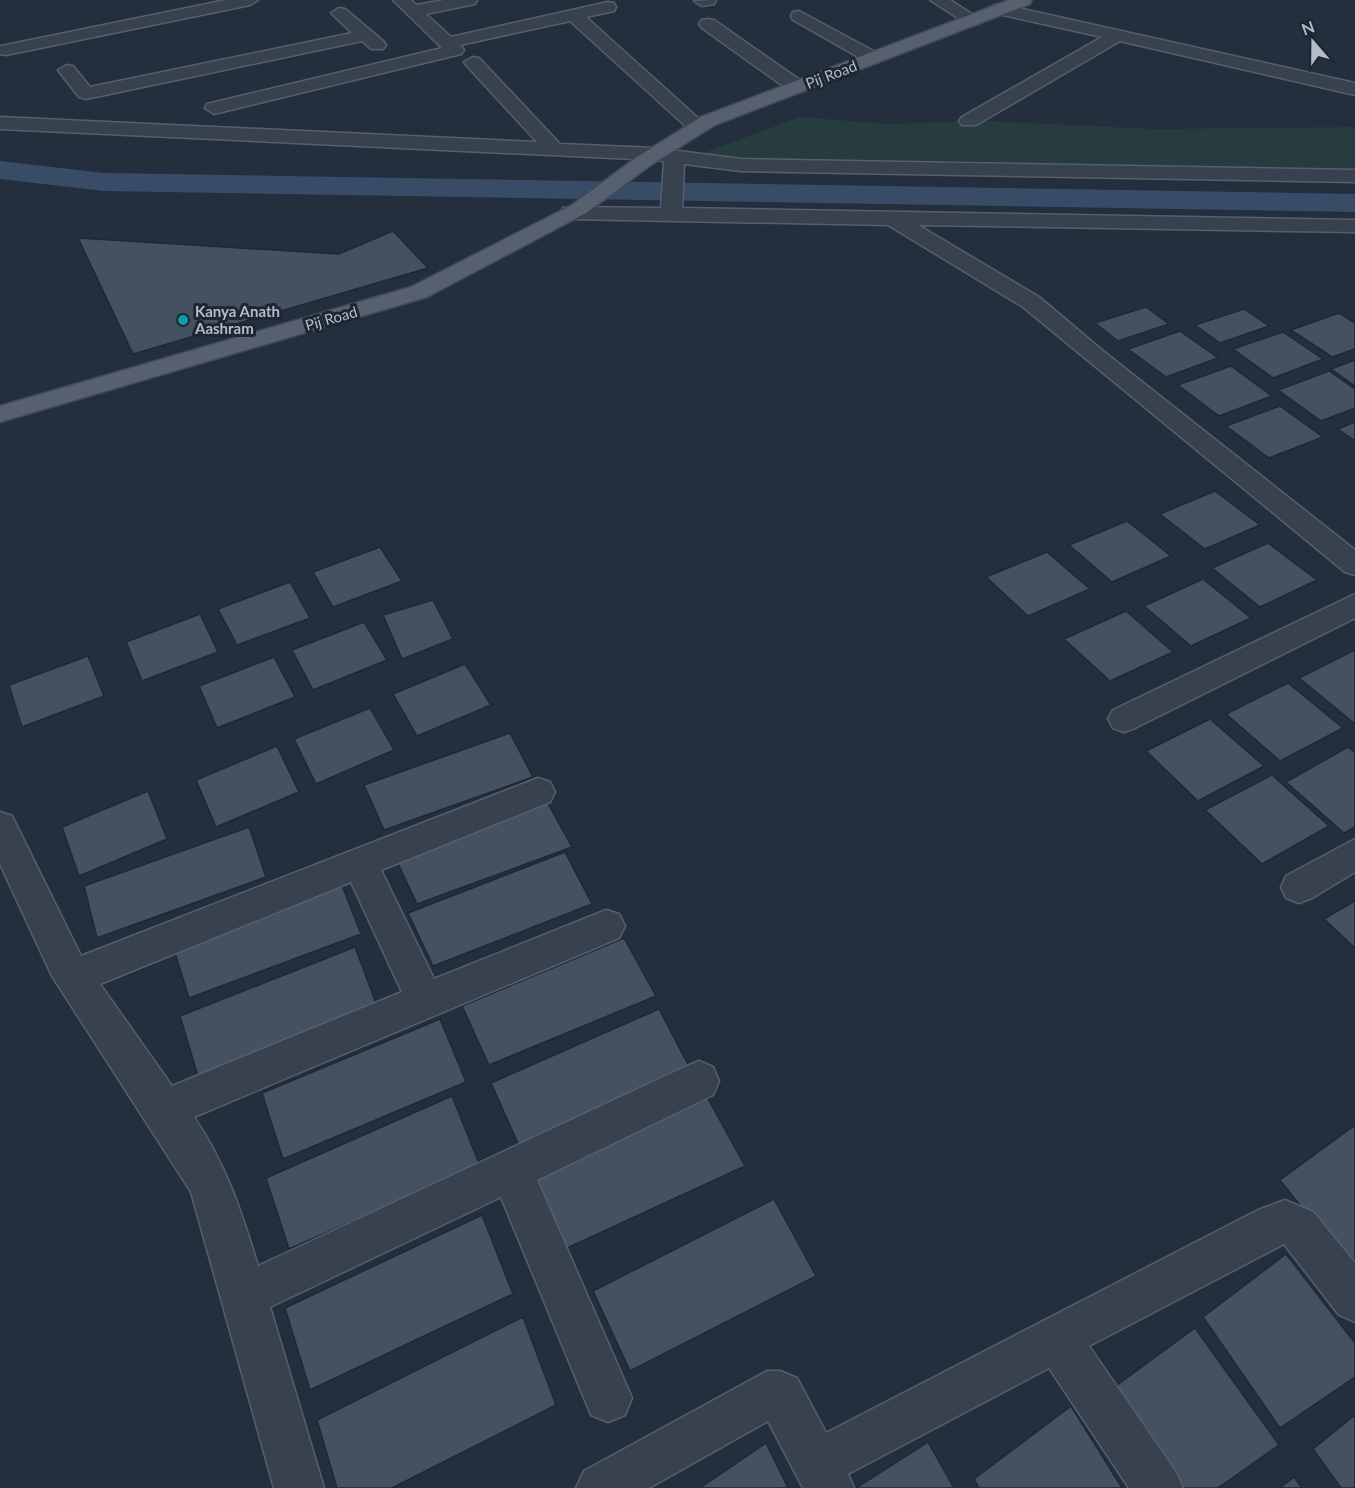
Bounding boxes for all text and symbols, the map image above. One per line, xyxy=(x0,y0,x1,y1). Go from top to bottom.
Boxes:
north arrow xyxy=(1283,12,1343,72)
text: N xyxy=(1299,16,1317,38)
street label: Pij Road xyxy=(803,56,859,92)
place label: Kanya Anath Aashram xyxy=(194,302,280,337)
street label: Pij Road xyxy=(303,302,359,334)
marker: Kanya Anath Aashram xyxy=(176,313,190,327)

